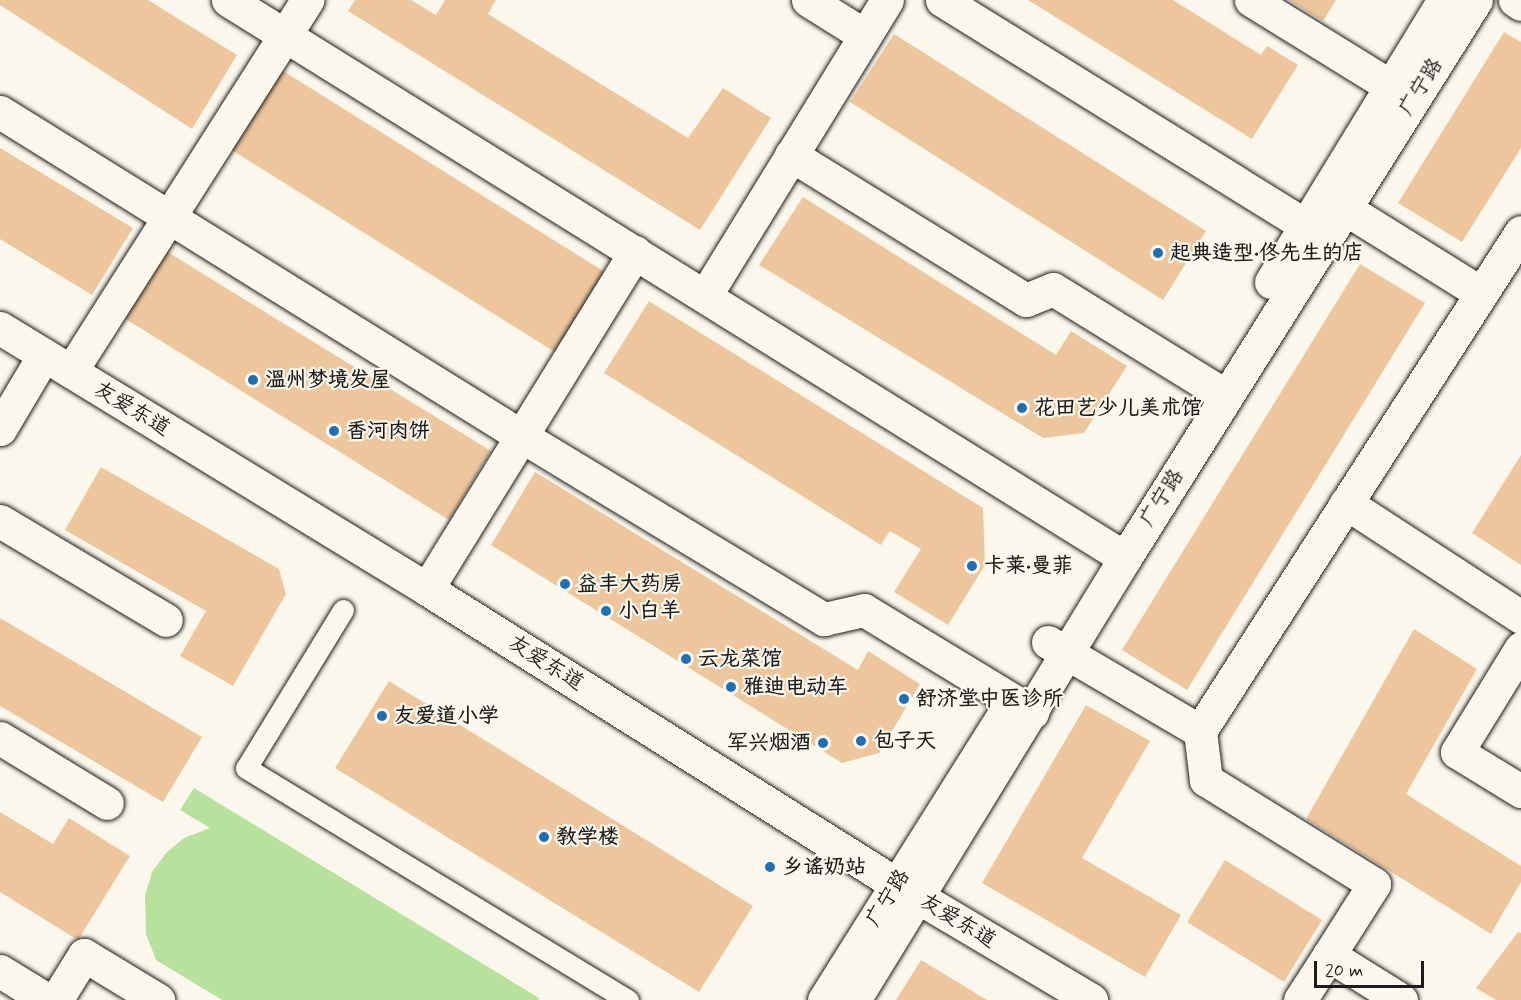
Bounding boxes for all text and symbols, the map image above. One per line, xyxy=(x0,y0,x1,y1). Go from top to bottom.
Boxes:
street label: 广宁路 xyxy=(1394,54,1448,120)
place label: 起典造型·佟先生的店 xyxy=(1170,240,1364,266)
marker: 起典造型·佟先生的店 xyxy=(1151,246,1165,260)
place label: 温州梦境发屋 xyxy=(265,367,391,393)
marker: 温州梦境发屋 xyxy=(246,373,260,387)
street label: 友爱东道 xyxy=(90,377,174,441)
place label: 花田艺少儿美术馆 xyxy=(1034,395,1202,421)
marker: 花田艺少儿美术馆 xyxy=(1015,401,1029,415)
place label: 香河肉饼 xyxy=(346,418,430,444)
marker: 香河肉饼 xyxy=(327,424,341,438)
street label: 广宁路 xyxy=(1135,465,1189,531)
place label: 卡莱·曼菲 xyxy=(984,553,1073,579)
marker: 卡莱·曼菲 xyxy=(965,559,979,573)
place label: 益丰大药房 xyxy=(577,571,682,597)
marker: 益丰大药房 xyxy=(558,577,572,591)
place label: 小白羊 xyxy=(618,598,681,624)
marker: 小白羊 xyxy=(599,604,613,618)
street label: 友爱东道 xyxy=(504,630,588,696)
place label: 云龙菜馆 xyxy=(698,646,782,672)
marker: 云龙菜馆 xyxy=(679,652,693,666)
place label: 雅迪电动车 xyxy=(743,674,848,700)
marker: 雅迪电动车 xyxy=(724,680,738,694)
place label: 舒济堂中医诊所 xyxy=(916,686,1063,712)
marker: 舒济堂中医诊所 xyxy=(897,692,911,706)
place label: 友爱道小学 xyxy=(394,703,499,729)
marker: 友爱道小学 xyxy=(375,709,389,723)
place label: 包子天 xyxy=(873,728,936,754)
place label: 军兴烟酒 xyxy=(727,730,811,756)
marker: 包子天 xyxy=(854,734,868,748)
marker: 军兴烟酒 xyxy=(816,736,830,750)
place label: 教学楼 xyxy=(556,824,619,850)
marker: 教学楼 xyxy=(537,830,551,844)
place label: 乡谣奶站 xyxy=(782,854,866,880)
marker: 乡谣奶站 xyxy=(763,860,777,874)
street label: 广宁路 xyxy=(861,865,915,931)
street label: 友爱东道 xyxy=(916,889,1000,953)
scale bar xyxy=(1317,949,1426,987)
text: 20 m xyxy=(1325,959,1363,983)

